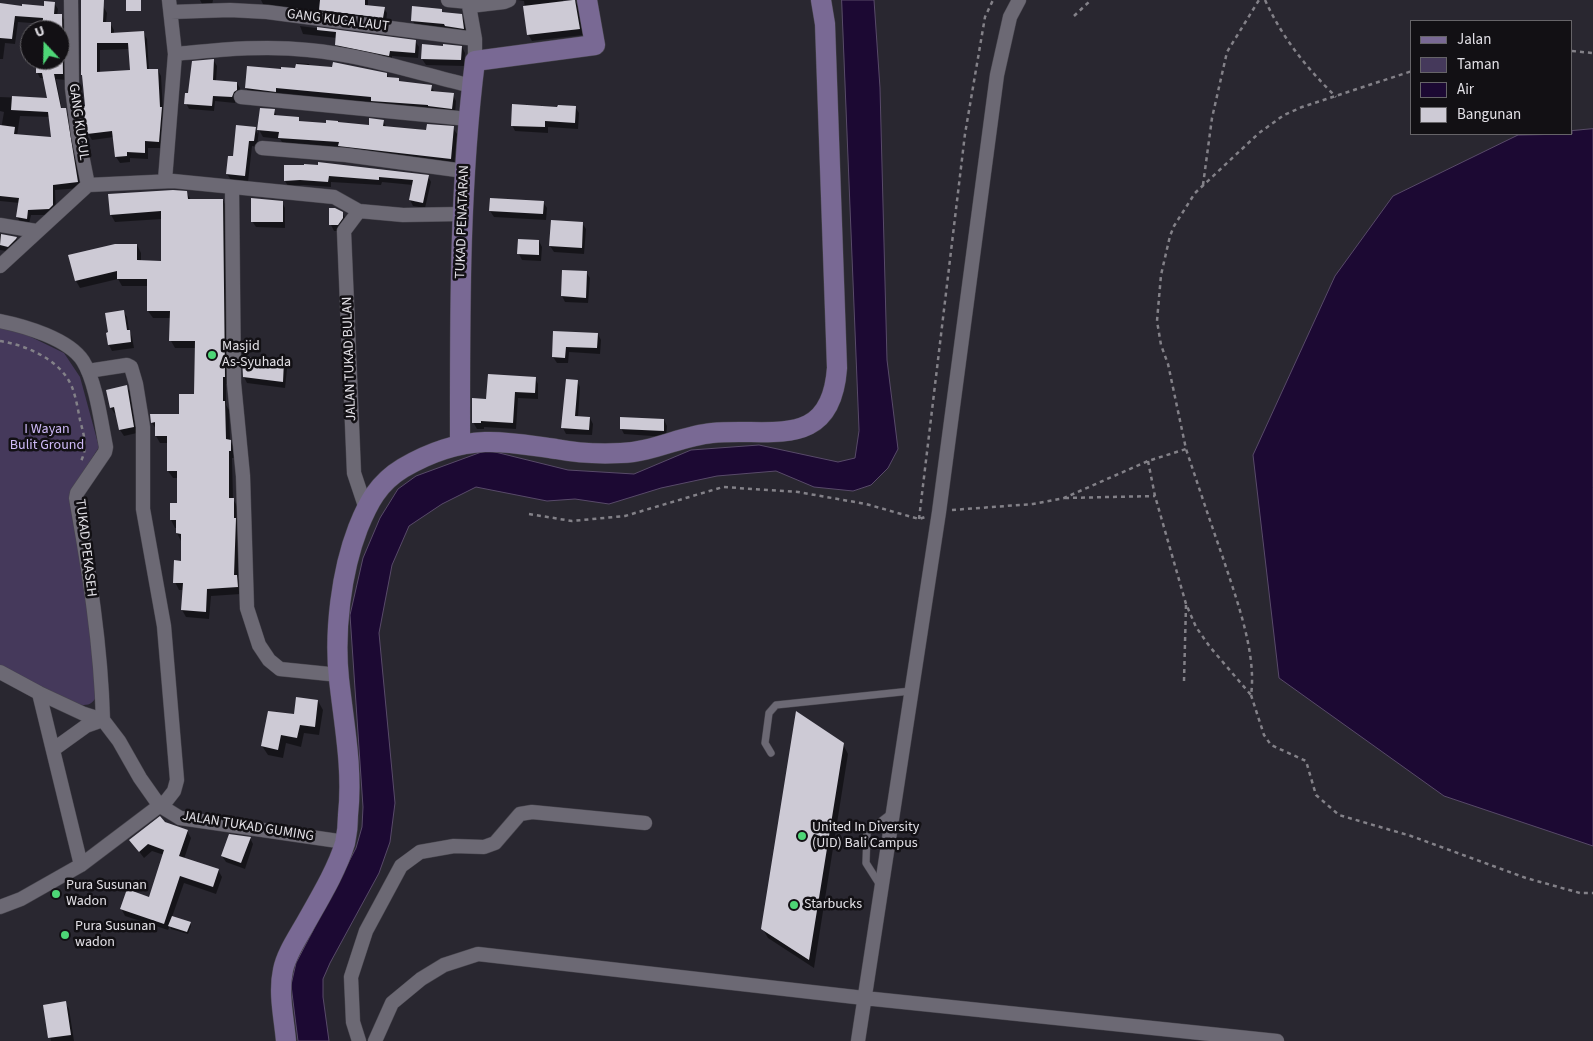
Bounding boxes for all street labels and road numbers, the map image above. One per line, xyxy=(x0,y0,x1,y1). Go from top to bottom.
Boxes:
street label: GANG KUCA LAUT xyxy=(286,6,390,36)
street label: GANG KUCUL xyxy=(64,83,92,161)
street label: TUKAD PENATARAN xyxy=(453,165,473,279)
street label: JALAN TUKAD BULAN xyxy=(339,296,361,422)
street label: TUKAD PEKASEH xyxy=(71,498,99,598)
street label: JALAN TUKAD GUMING xyxy=(181,808,315,846)

